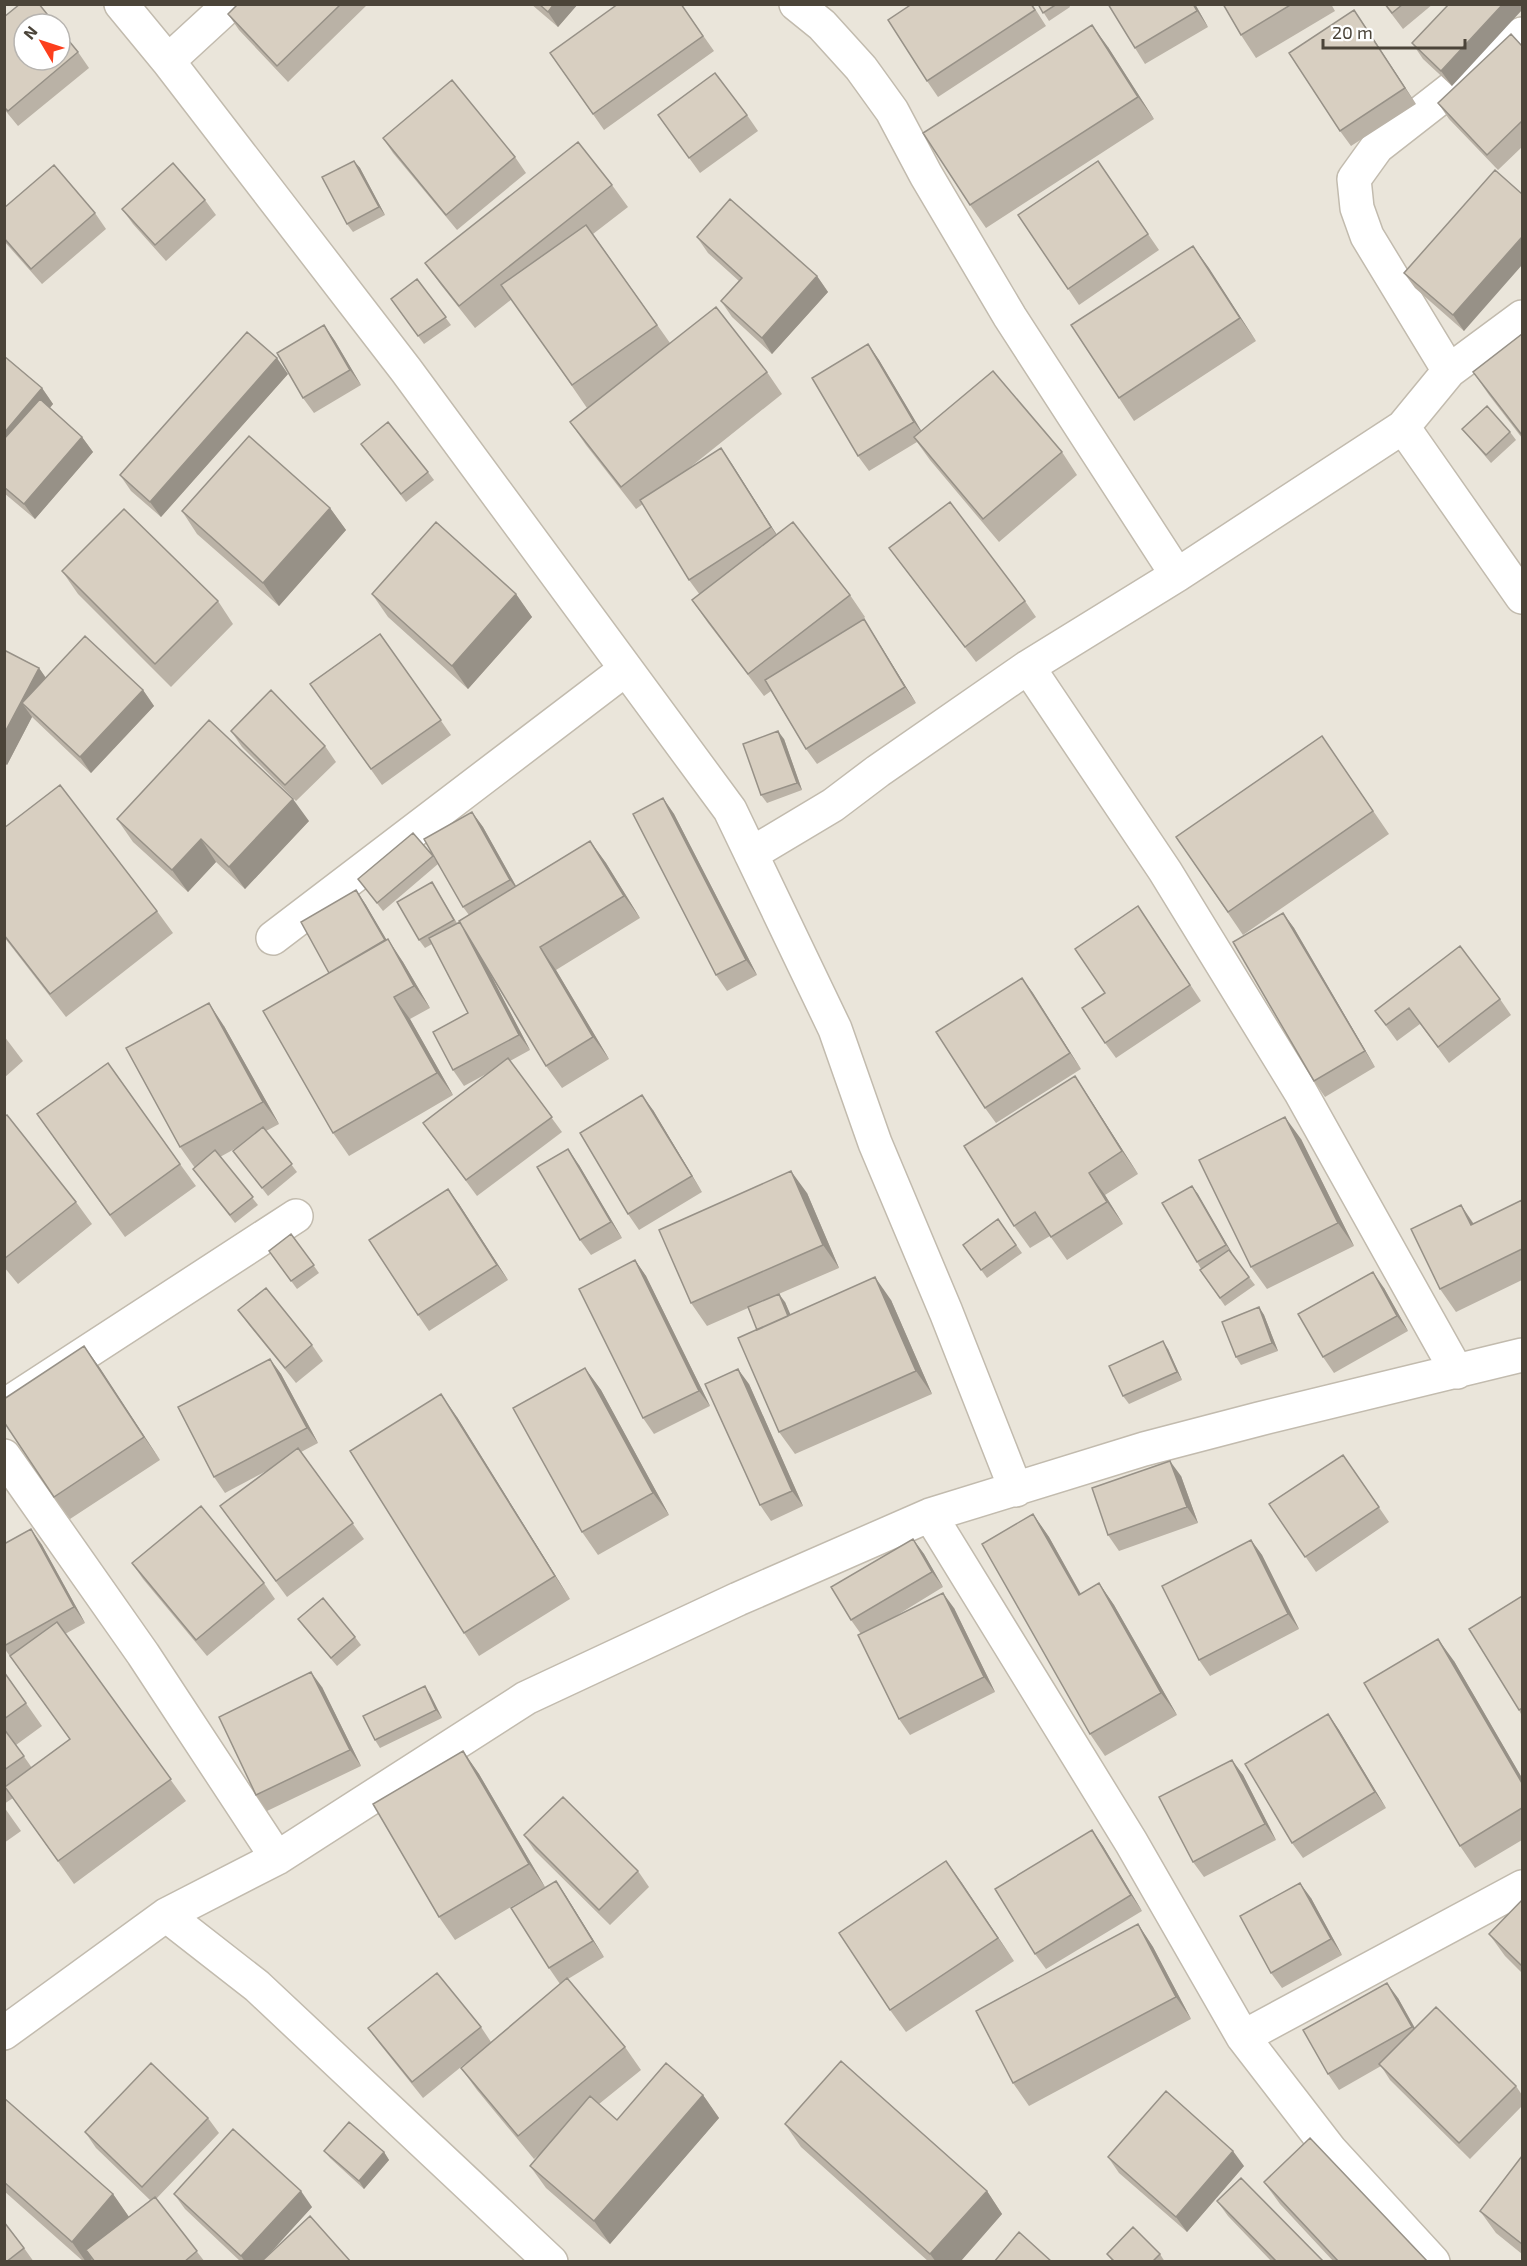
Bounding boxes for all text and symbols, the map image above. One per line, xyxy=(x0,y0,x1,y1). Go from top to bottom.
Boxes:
north arrow xyxy=(12,12,72,72)
scale bar xyxy=(1323,12,1466,50)
text: 20 m xyxy=(1332,21,1373,43)
text: N xyxy=(19,22,41,43)

